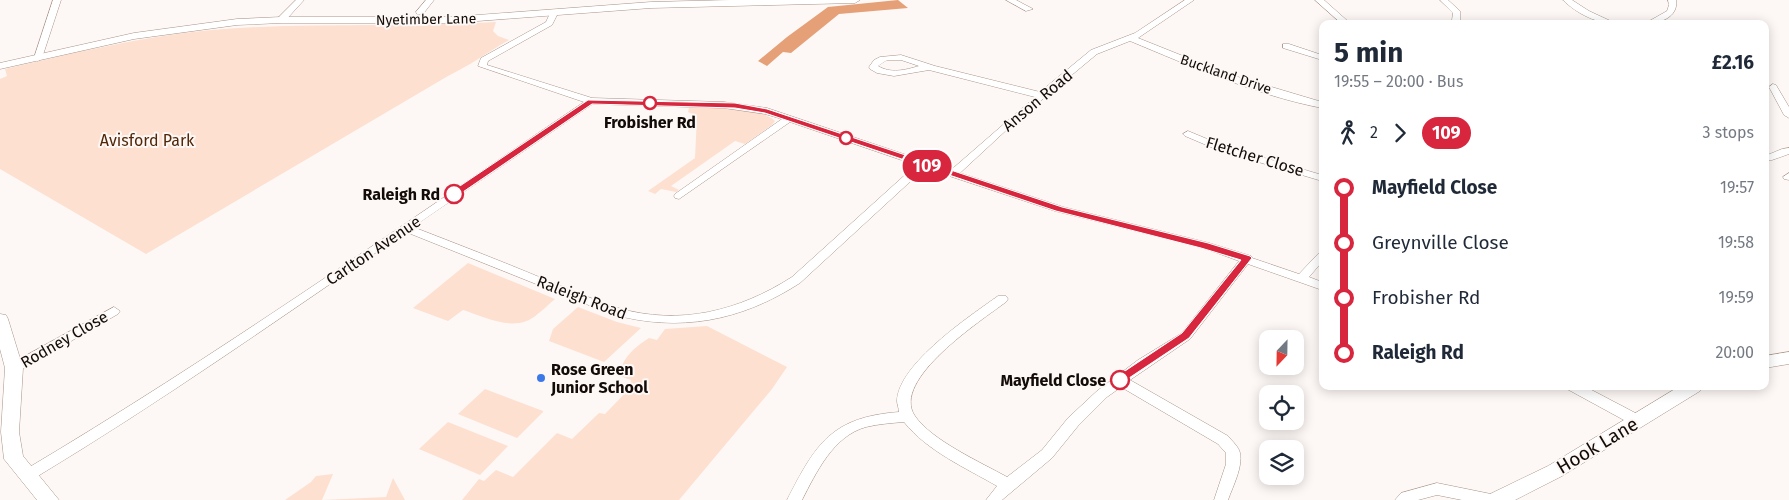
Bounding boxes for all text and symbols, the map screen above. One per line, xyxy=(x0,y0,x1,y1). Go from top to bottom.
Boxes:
street label: Nyetimber Lane xyxy=(376,10,476,29)
text: 5 min xyxy=(1334,36,1403,69)
street label: Buckland Drive xyxy=(1178,51,1274,98)
text: £2.16 xyxy=(1712,51,1754,74)
street label: Anson Road xyxy=(998,66,1076,135)
text: 19:55 – 20:00 · Bus xyxy=(1334,72,1463,91)
marker: Frobisher Rd xyxy=(643,96,657,110)
place label: Frobisher Rd xyxy=(604,113,696,132)
icon: walk xyxy=(1334,119,1362,147)
icon: forward xyxy=(1386,119,1414,147)
text: 109 xyxy=(1432,122,1461,144)
text: 2 xyxy=(1370,123,1378,142)
text: 3 stops xyxy=(1702,123,1754,142)
park label: Avisford Park xyxy=(100,131,195,150)
unlabelled marker xyxy=(839,131,853,145)
street label: Fletcher Close xyxy=(1203,133,1306,180)
line badge: 109 xyxy=(898,150,956,182)
text: 109 xyxy=(913,155,941,177)
text: Mayfield Close xyxy=(1372,176,1497,199)
text: 19:57 xyxy=(1720,178,1754,197)
marker: Raleigh Rd xyxy=(444,184,464,204)
place label: Raleigh Rd xyxy=(363,185,440,204)
street label: Carlton Avenue xyxy=(322,212,424,289)
text: Greynville Close xyxy=(1372,231,1509,254)
text: 19:58 xyxy=(1718,233,1754,252)
street label: Raleigh Road xyxy=(534,272,629,323)
text: Frobisher Rd xyxy=(1372,286,1480,309)
text: 19:59 xyxy=(1719,288,1754,307)
street label: Rodney Close xyxy=(17,307,111,372)
north arrow xyxy=(1259,330,1304,375)
map controls xyxy=(1259,330,1304,485)
text: Raleigh Rd xyxy=(1372,341,1464,364)
text: 20:00 xyxy=(1715,343,1754,362)
place label: Rose Green Junior School xyxy=(550,360,648,397)
marker: Mayfield Close xyxy=(1110,370,1130,390)
place label: Mayfield Close xyxy=(1001,371,1106,390)
marker: Rose Green Junior School xyxy=(535,372,547,384)
button: locate xyxy=(1259,385,1304,430)
street label: Hook Lane xyxy=(1552,412,1642,479)
button: layers xyxy=(1259,440,1304,485)

